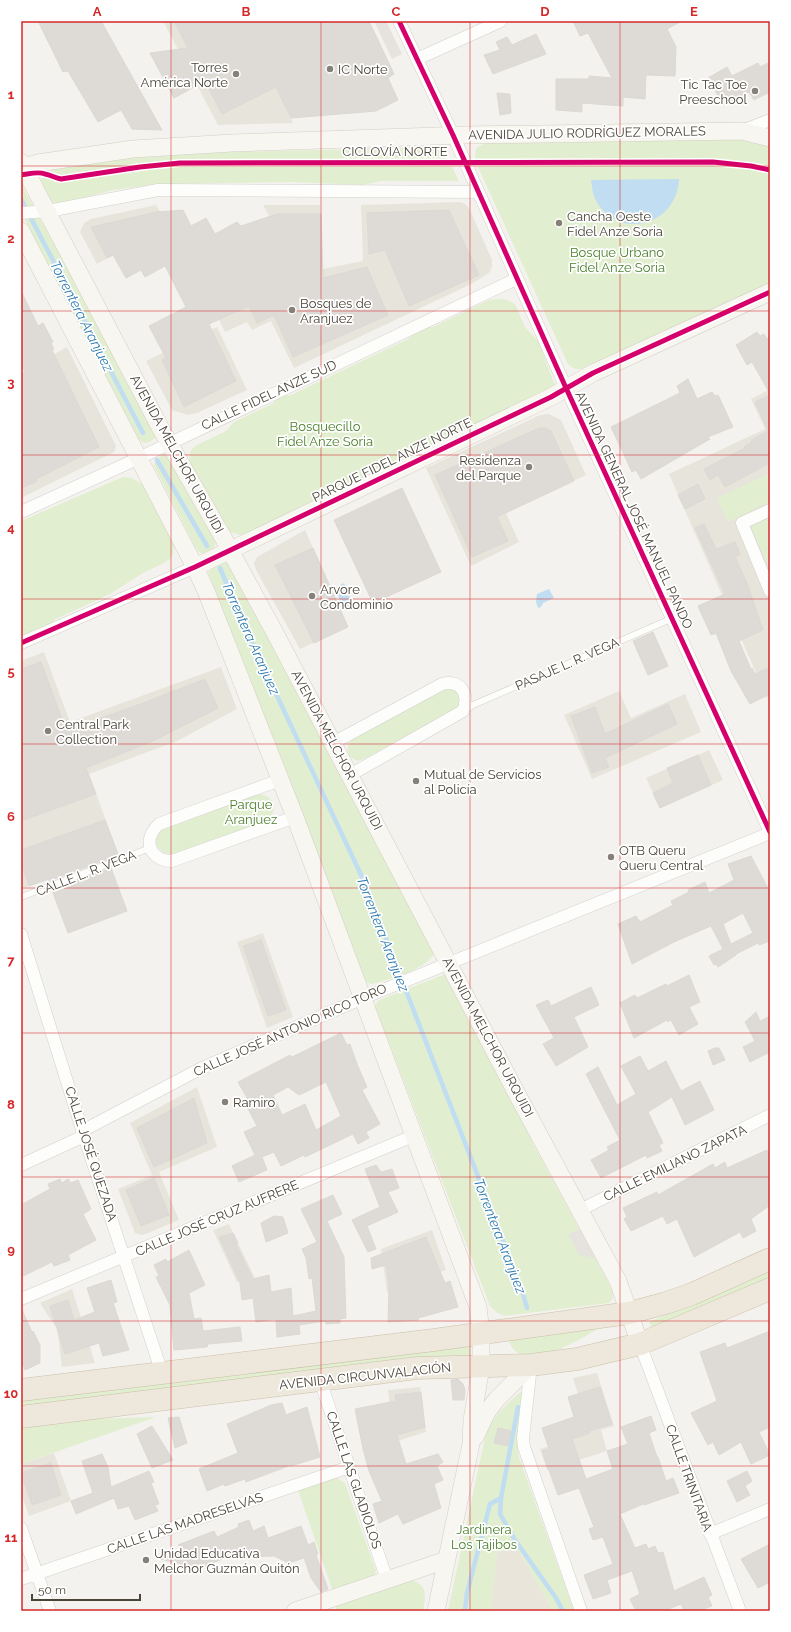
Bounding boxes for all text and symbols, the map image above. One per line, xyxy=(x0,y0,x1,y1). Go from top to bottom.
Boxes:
text: A xyxy=(93,4,102,19)
text: B xyxy=(242,4,251,19)
text: C xyxy=(392,4,401,19)
text: D xyxy=(540,4,550,19)
text: E xyxy=(690,4,698,19)
place label: Torres América Norte xyxy=(141,60,228,90)
place label: IC Norte xyxy=(338,62,388,77)
marker: IC Norte xyxy=(325,64,335,74)
marker: Torres América Norte xyxy=(231,69,241,79)
place label: Tic Tac Toe Preeschool xyxy=(679,77,747,107)
marker: Tic Tac Toe Preeschool xyxy=(750,86,760,96)
text: 1 xyxy=(8,87,15,102)
street label: AVENIDA JULIO RODRÍGUEZ MORALES xyxy=(468,123,706,143)
street label: CICLOVÍA NORTE xyxy=(342,144,448,159)
place label: Cancha Oeste Fidel Anze Soria xyxy=(567,209,663,239)
marker: Cancha Oeste Fidel Anze Soria xyxy=(554,218,564,228)
text: 2 xyxy=(7,231,15,246)
park label: Bosque Urbano Fidel Anze Soria xyxy=(569,245,665,275)
water label: Torrentera Aranjuez xyxy=(47,258,117,375)
place label: Bosques de Aranjuez xyxy=(300,296,372,326)
marker: Bosques de Aranjuez xyxy=(287,305,297,315)
street label: CALLE FIDEL ANZE SUD xyxy=(199,357,339,433)
street label: AVENIDA MELCHOR URQUIDI xyxy=(127,372,227,536)
text: 3 xyxy=(7,375,15,390)
street label: AVENIDA GENERAL JOSÉ MANUEL PANDO xyxy=(572,389,696,631)
street label: PARQUE FIDEL ANZE NORTE xyxy=(310,415,474,505)
park label: Bosquecillo Fidel Anze Soria xyxy=(277,419,373,449)
place label: Residenza del Parque xyxy=(456,453,521,483)
marker: Residenza del Parque xyxy=(524,462,534,472)
text: 4 xyxy=(7,520,15,535)
water label: Torrentera Aranjuez xyxy=(219,579,283,698)
place label: Arvore Condominio xyxy=(320,582,393,612)
marker: Arvore Condominio xyxy=(307,591,317,601)
street label: PASAJE L. R. VEGA xyxy=(513,634,621,694)
text: 5 xyxy=(7,664,15,679)
street label: AVENIDA MELCHOR URQUIDI xyxy=(288,667,386,833)
place label: Central Park Collection xyxy=(56,717,129,747)
marker: Central Park Collection xyxy=(43,726,53,736)
place label: Mutual de Servicios al Policía xyxy=(424,767,542,797)
marker: Mutual de Servicios al Policía xyxy=(411,776,421,786)
park label: Parque Aranjuez xyxy=(225,797,277,827)
text: 6 xyxy=(7,809,15,824)
place label: OTB Queru Queru Central xyxy=(619,843,704,873)
street label: CALLE L. R. VEGA xyxy=(34,847,138,899)
marker: OTB Queru Queru Central xyxy=(606,852,616,862)
water label: Torrentera Aranjuez xyxy=(354,874,413,994)
text: 7 xyxy=(7,953,15,968)
street label: AVENIDA MELCHOR URQUIDI xyxy=(439,954,537,1120)
street label: CALLE JOSÉ ANTONIO RICO TORO xyxy=(191,980,389,1080)
street label: CALLE JOSÉ QUEZADA xyxy=(62,1085,120,1224)
place label: Ramiro xyxy=(233,1095,276,1110)
text: 8 xyxy=(7,1097,15,1112)
marker: Ramiro xyxy=(220,1097,230,1107)
street label: CALLE EMILIANO ZAPATA xyxy=(601,1122,749,1204)
water label: Torrentera Aranjuez xyxy=(471,1176,530,1296)
street label: CALLE JOSÉ CRUZ AUFRERE xyxy=(133,1177,301,1259)
text: 9 xyxy=(7,1242,15,1257)
street label: AVENIDA CIRCUNVALACIÓN xyxy=(278,1360,452,1392)
text: 10 xyxy=(4,1386,18,1401)
street label: CALLE LAS GLADIOLOS xyxy=(323,1409,385,1551)
street label: CALLE TRINITARIA xyxy=(663,1422,715,1534)
street label: CALLE LAS MADRESELVAS xyxy=(105,1489,265,1557)
park label: Jardinera Los Tajibos xyxy=(451,1522,517,1552)
text: 11 xyxy=(5,1530,18,1545)
place label: Unidad Educativa Melchor Guzmán Quitón xyxy=(154,1546,300,1576)
marker: Unidad Educativa Melchor Guzmán Quitón xyxy=(141,1555,151,1565)
scale bar xyxy=(32,1576,140,1602)
text: 50 m xyxy=(38,1583,66,1597)

